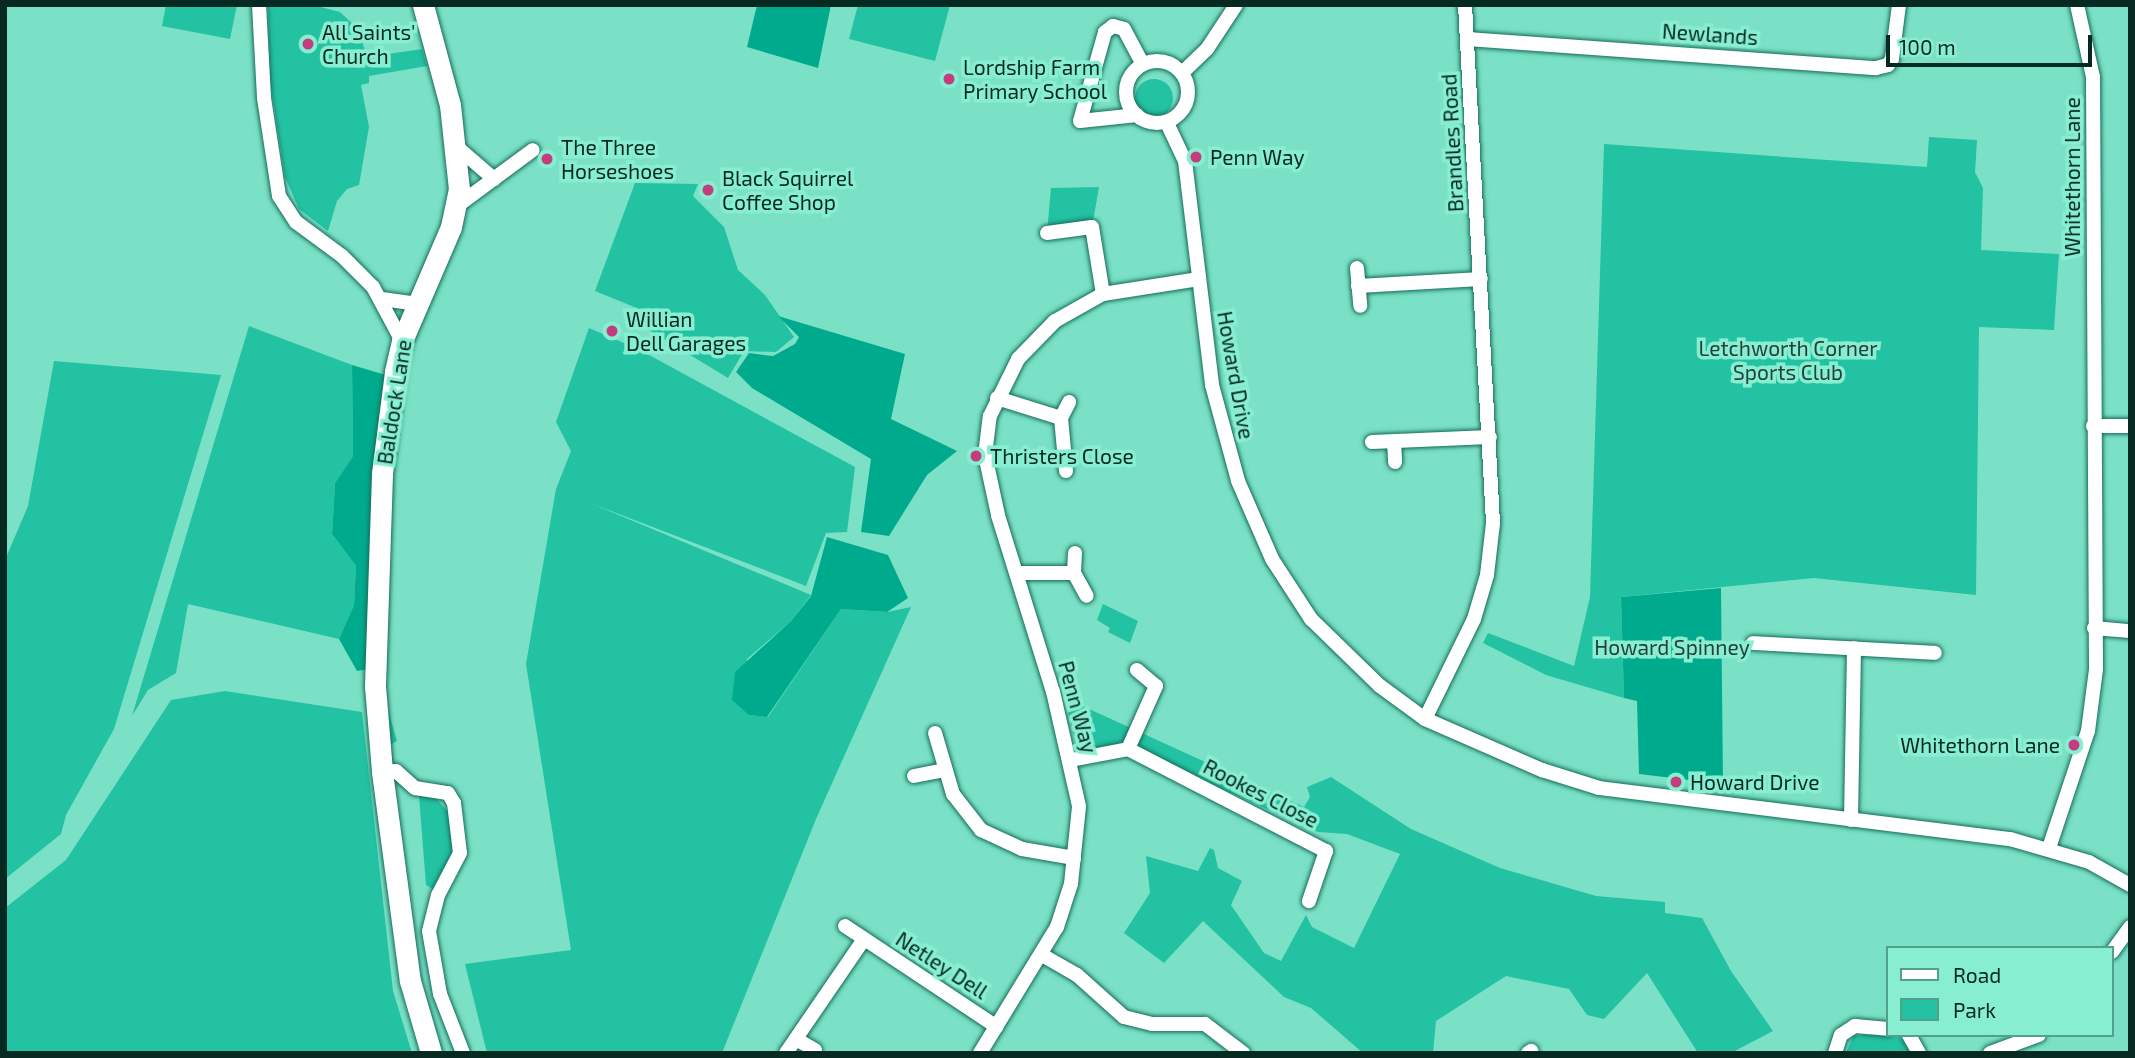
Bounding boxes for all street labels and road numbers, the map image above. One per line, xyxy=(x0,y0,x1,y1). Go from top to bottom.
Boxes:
street label: Newlands xyxy=(1661,18,1759,50)
street label: Brandles Road xyxy=(1436,73,1468,213)
street label: Whitethorn Lane xyxy=(2059,97,2085,257)
street label: Howard Drive xyxy=(1212,309,1260,441)
street label: Baldock Lane xyxy=(372,338,416,466)
street label: Penn Way xyxy=(1054,658,1102,756)
street label: Rookes Close xyxy=(1199,753,1323,833)
street label: Netley Dell xyxy=(891,926,993,1004)

